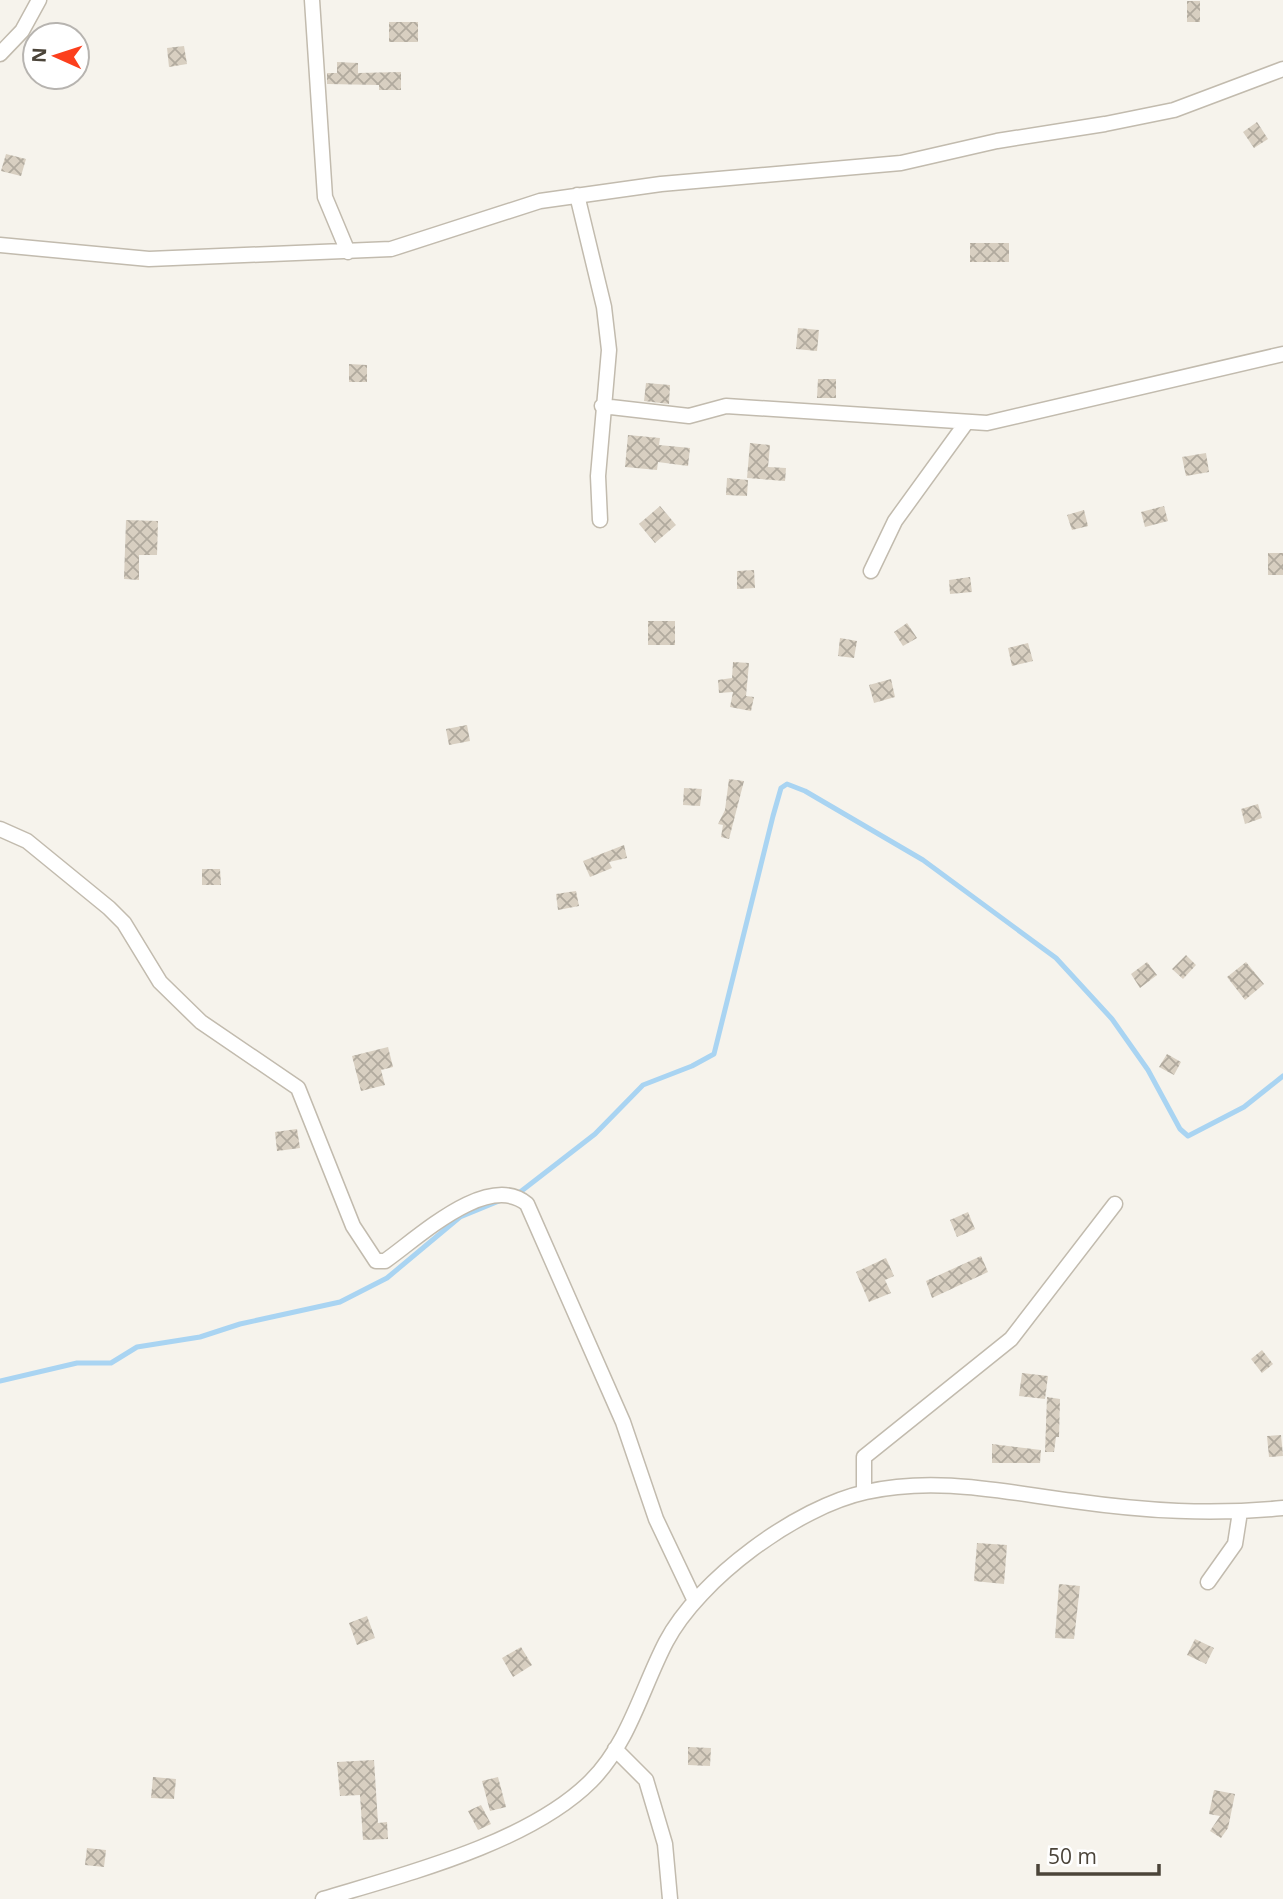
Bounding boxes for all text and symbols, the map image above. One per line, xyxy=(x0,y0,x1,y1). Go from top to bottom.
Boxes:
north arrow xyxy=(21,21,91,91)
text: N xyxy=(26,47,52,64)
scale bar xyxy=(1038,1832,1159,1876)
text: 50 m xyxy=(1048,1842,1097,1870)

